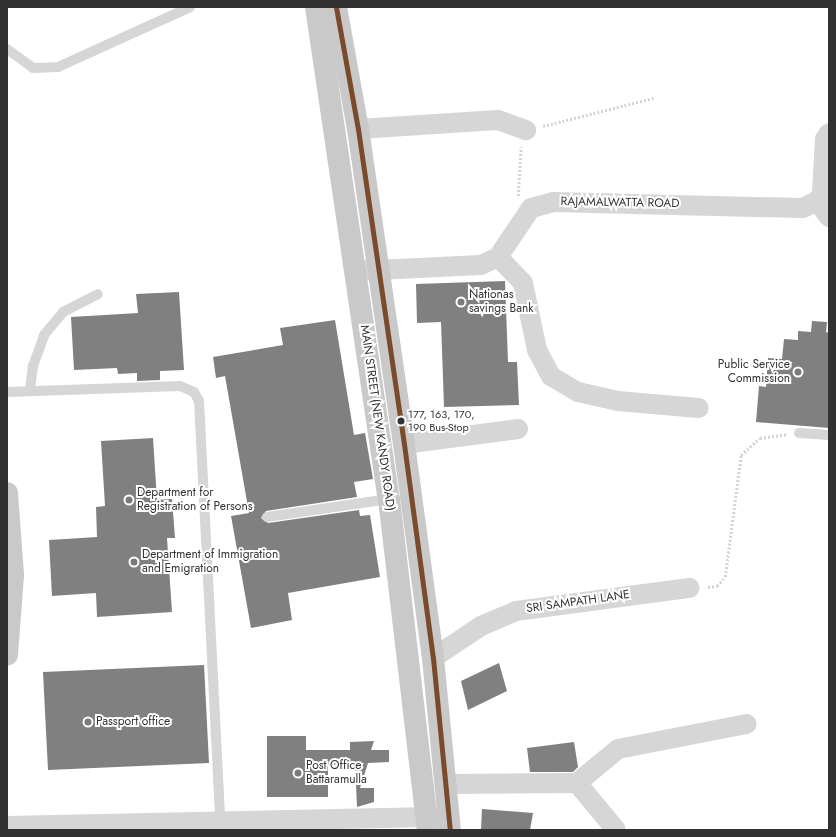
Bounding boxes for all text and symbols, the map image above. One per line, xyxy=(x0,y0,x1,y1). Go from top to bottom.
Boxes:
street label: RAJAMALWATTA ROAD xyxy=(560,195,680,211)
place label: Nationas savings Bank xyxy=(469,288,534,316)
marker: Nationas savings Bank xyxy=(456,297,466,307)
street label: MAIN STREET (NEW KANDY ROAD) xyxy=(357,324,397,512)
place label: Public Service Commission xyxy=(718,358,790,386)
marker: Public Service Commission xyxy=(793,367,803,377)
place label: 177, 163, 170, 190 Bus-Stop xyxy=(408,408,475,434)
marker: 177, 163, 170, 190 Bus-Stop xyxy=(396,416,406,426)
place label: Department for Registration of Persons xyxy=(137,486,253,514)
marker: Department for Registration of Persons xyxy=(124,495,134,505)
place label: Department of Immigration and Emigration xyxy=(142,548,278,576)
marker: Department of Immigration and Emigration xyxy=(129,557,139,567)
street label: SRI SAMPATH LANE xyxy=(525,588,631,616)
place label: Passport office xyxy=(96,715,170,729)
marker: Passport office xyxy=(83,717,93,727)
place label: Post Office Battaramulla xyxy=(306,759,367,787)
marker: Post Office Battaramulla xyxy=(293,768,303,778)

